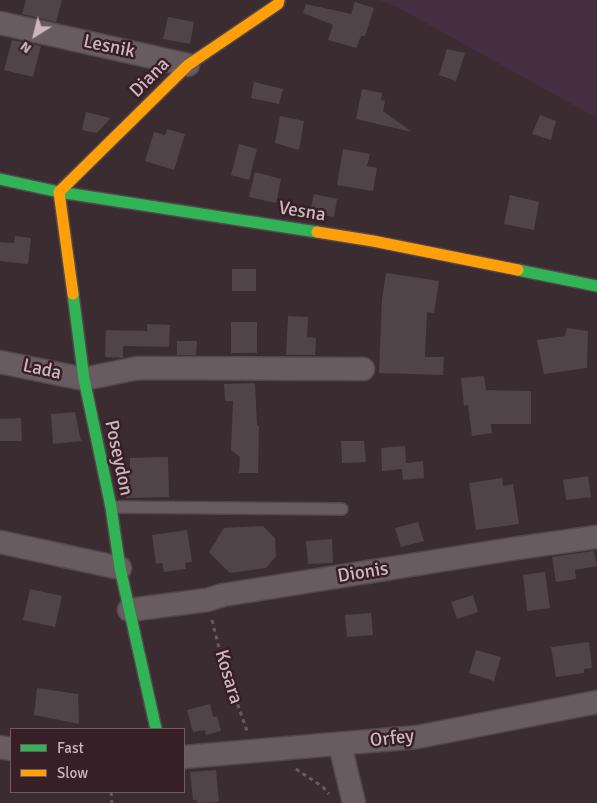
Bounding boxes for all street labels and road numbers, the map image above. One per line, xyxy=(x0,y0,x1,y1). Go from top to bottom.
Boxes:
street label: Lesnik xyxy=(81,30,137,64)
street label: Diana xyxy=(125,53,175,103)
street label: Vesna xyxy=(277,197,327,227)
street label: Lada xyxy=(21,355,63,385)
street label: Poseydon xyxy=(99,418,137,498)
street label: Dionis xyxy=(336,558,390,588)
street label: Kosara xyxy=(209,647,247,707)
street label: Orfey xyxy=(369,725,415,753)

